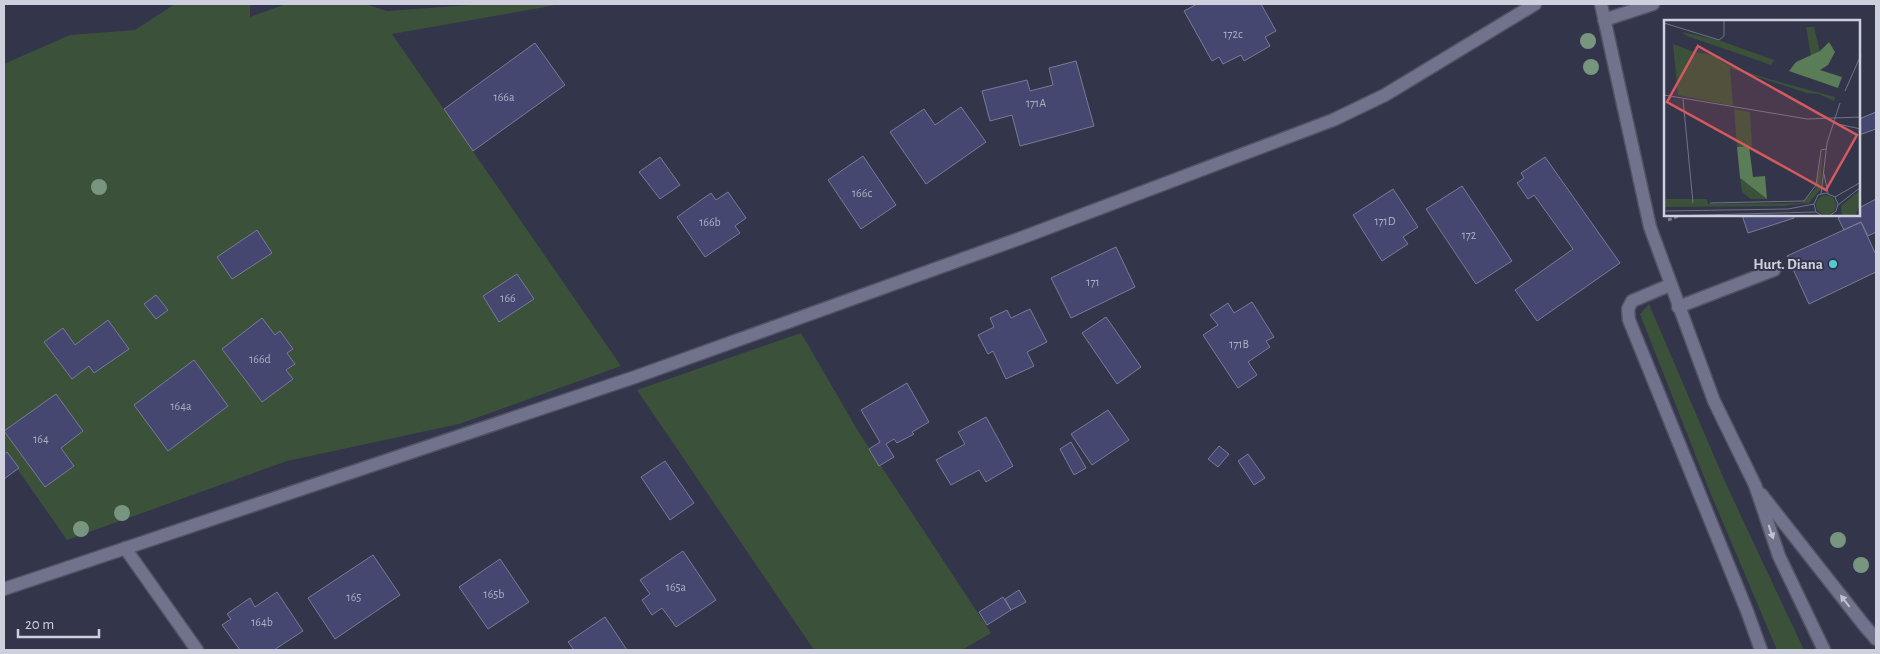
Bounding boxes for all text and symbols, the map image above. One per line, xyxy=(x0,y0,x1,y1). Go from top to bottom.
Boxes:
inset map xyxy=(1664,20,1860,216)
house number: 172c xyxy=(1223,28,1243,40)
house number: 166a xyxy=(494,91,515,103)
house number: 171A xyxy=(1026,97,1046,109)
house number: 166c xyxy=(852,187,872,199)
house number: 171D xyxy=(1374,215,1396,227)
house number: 166b xyxy=(699,216,721,228)
house number: 172 xyxy=(1462,229,1477,241)
place label: Hurt. Diana xyxy=(1753,257,1823,272)
marker: Hurt. Diana xyxy=(1827,258,1839,270)
house number: 171 xyxy=(1086,276,1100,288)
house number: 166 xyxy=(500,292,516,304)
house number: 171B xyxy=(1229,338,1249,350)
house number: 166d xyxy=(249,353,271,365)
house number: 164a xyxy=(170,400,192,412)
house number: 164 xyxy=(33,433,49,445)
one-way arrow xyxy=(1768,524,1775,539)
house number: 165a xyxy=(666,581,687,593)
house number: 165b xyxy=(484,588,504,600)
house number: 165 xyxy=(347,591,361,603)
one-way arrow xyxy=(1840,595,1850,608)
scale bar xyxy=(18,606,99,638)
house number: 164b xyxy=(251,616,273,628)
text: 20 m xyxy=(25,617,54,632)

